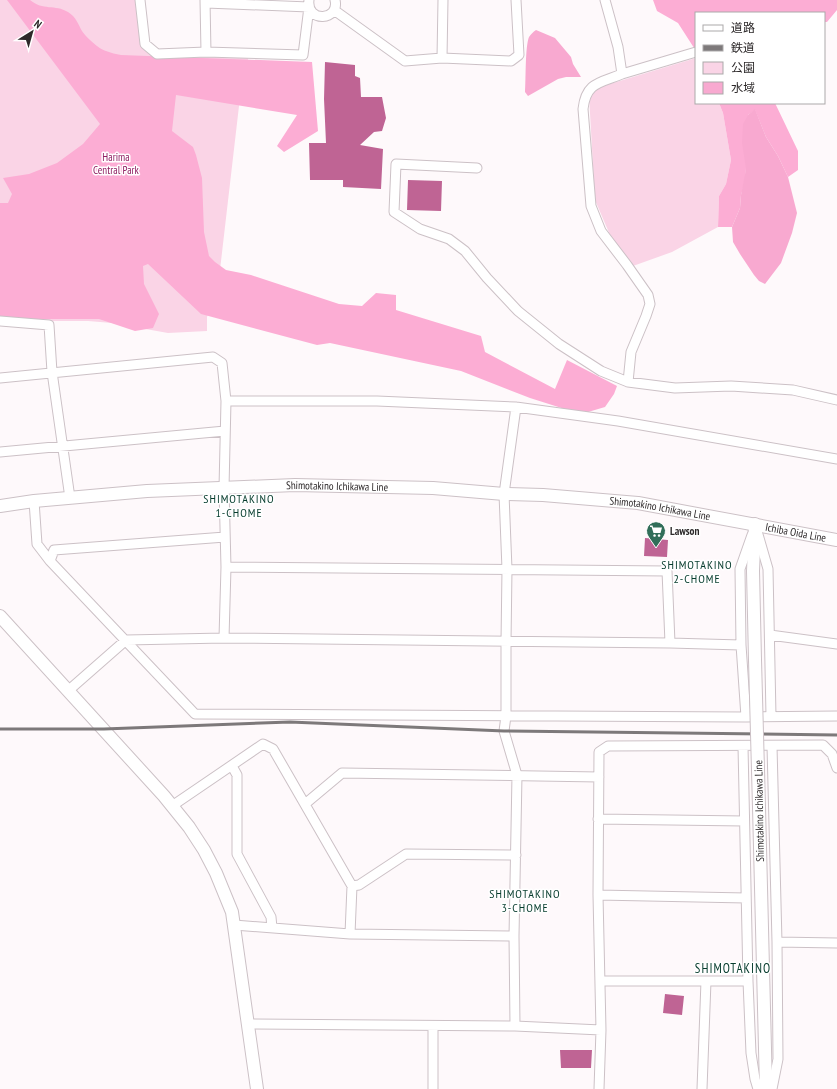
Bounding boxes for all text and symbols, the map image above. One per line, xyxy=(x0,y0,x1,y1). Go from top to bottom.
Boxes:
north arrow xyxy=(12,12,52,52)
legend xyxy=(695,12,825,104)
text: N xyxy=(31,17,45,31)
text: 道路 xyxy=(731,20,755,35)
text: 鉄道 xyxy=(731,40,755,55)
text: 公園 xyxy=(731,60,755,75)
text: 水域 xyxy=(731,80,755,95)
park label: Harima Central Park xyxy=(93,150,140,177)
street label: Shimotakino Ichikawa Line xyxy=(286,478,389,494)
district label: SHIMOTAKINO 1-CHOME xyxy=(203,491,275,520)
street label: Shimotakino Ichikawa Line xyxy=(609,494,712,523)
supermarket icon: Lawson xyxy=(645,520,667,548)
street label: Ichiba Oida Line xyxy=(764,520,828,545)
place label: Lawson xyxy=(670,524,700,538)
district label: SHIMOTAKINO 2-CHOME xyxy=(661,557,733,586)
street label: Shimotakino Ichikawa Line xyxy=(751,760,767,862)
district label: SHIMOTAKINO 3-CHOME xyxy=(489,886,561,915)
district label: SHIMOTAKINO xyxy=(695,960,771,977)

